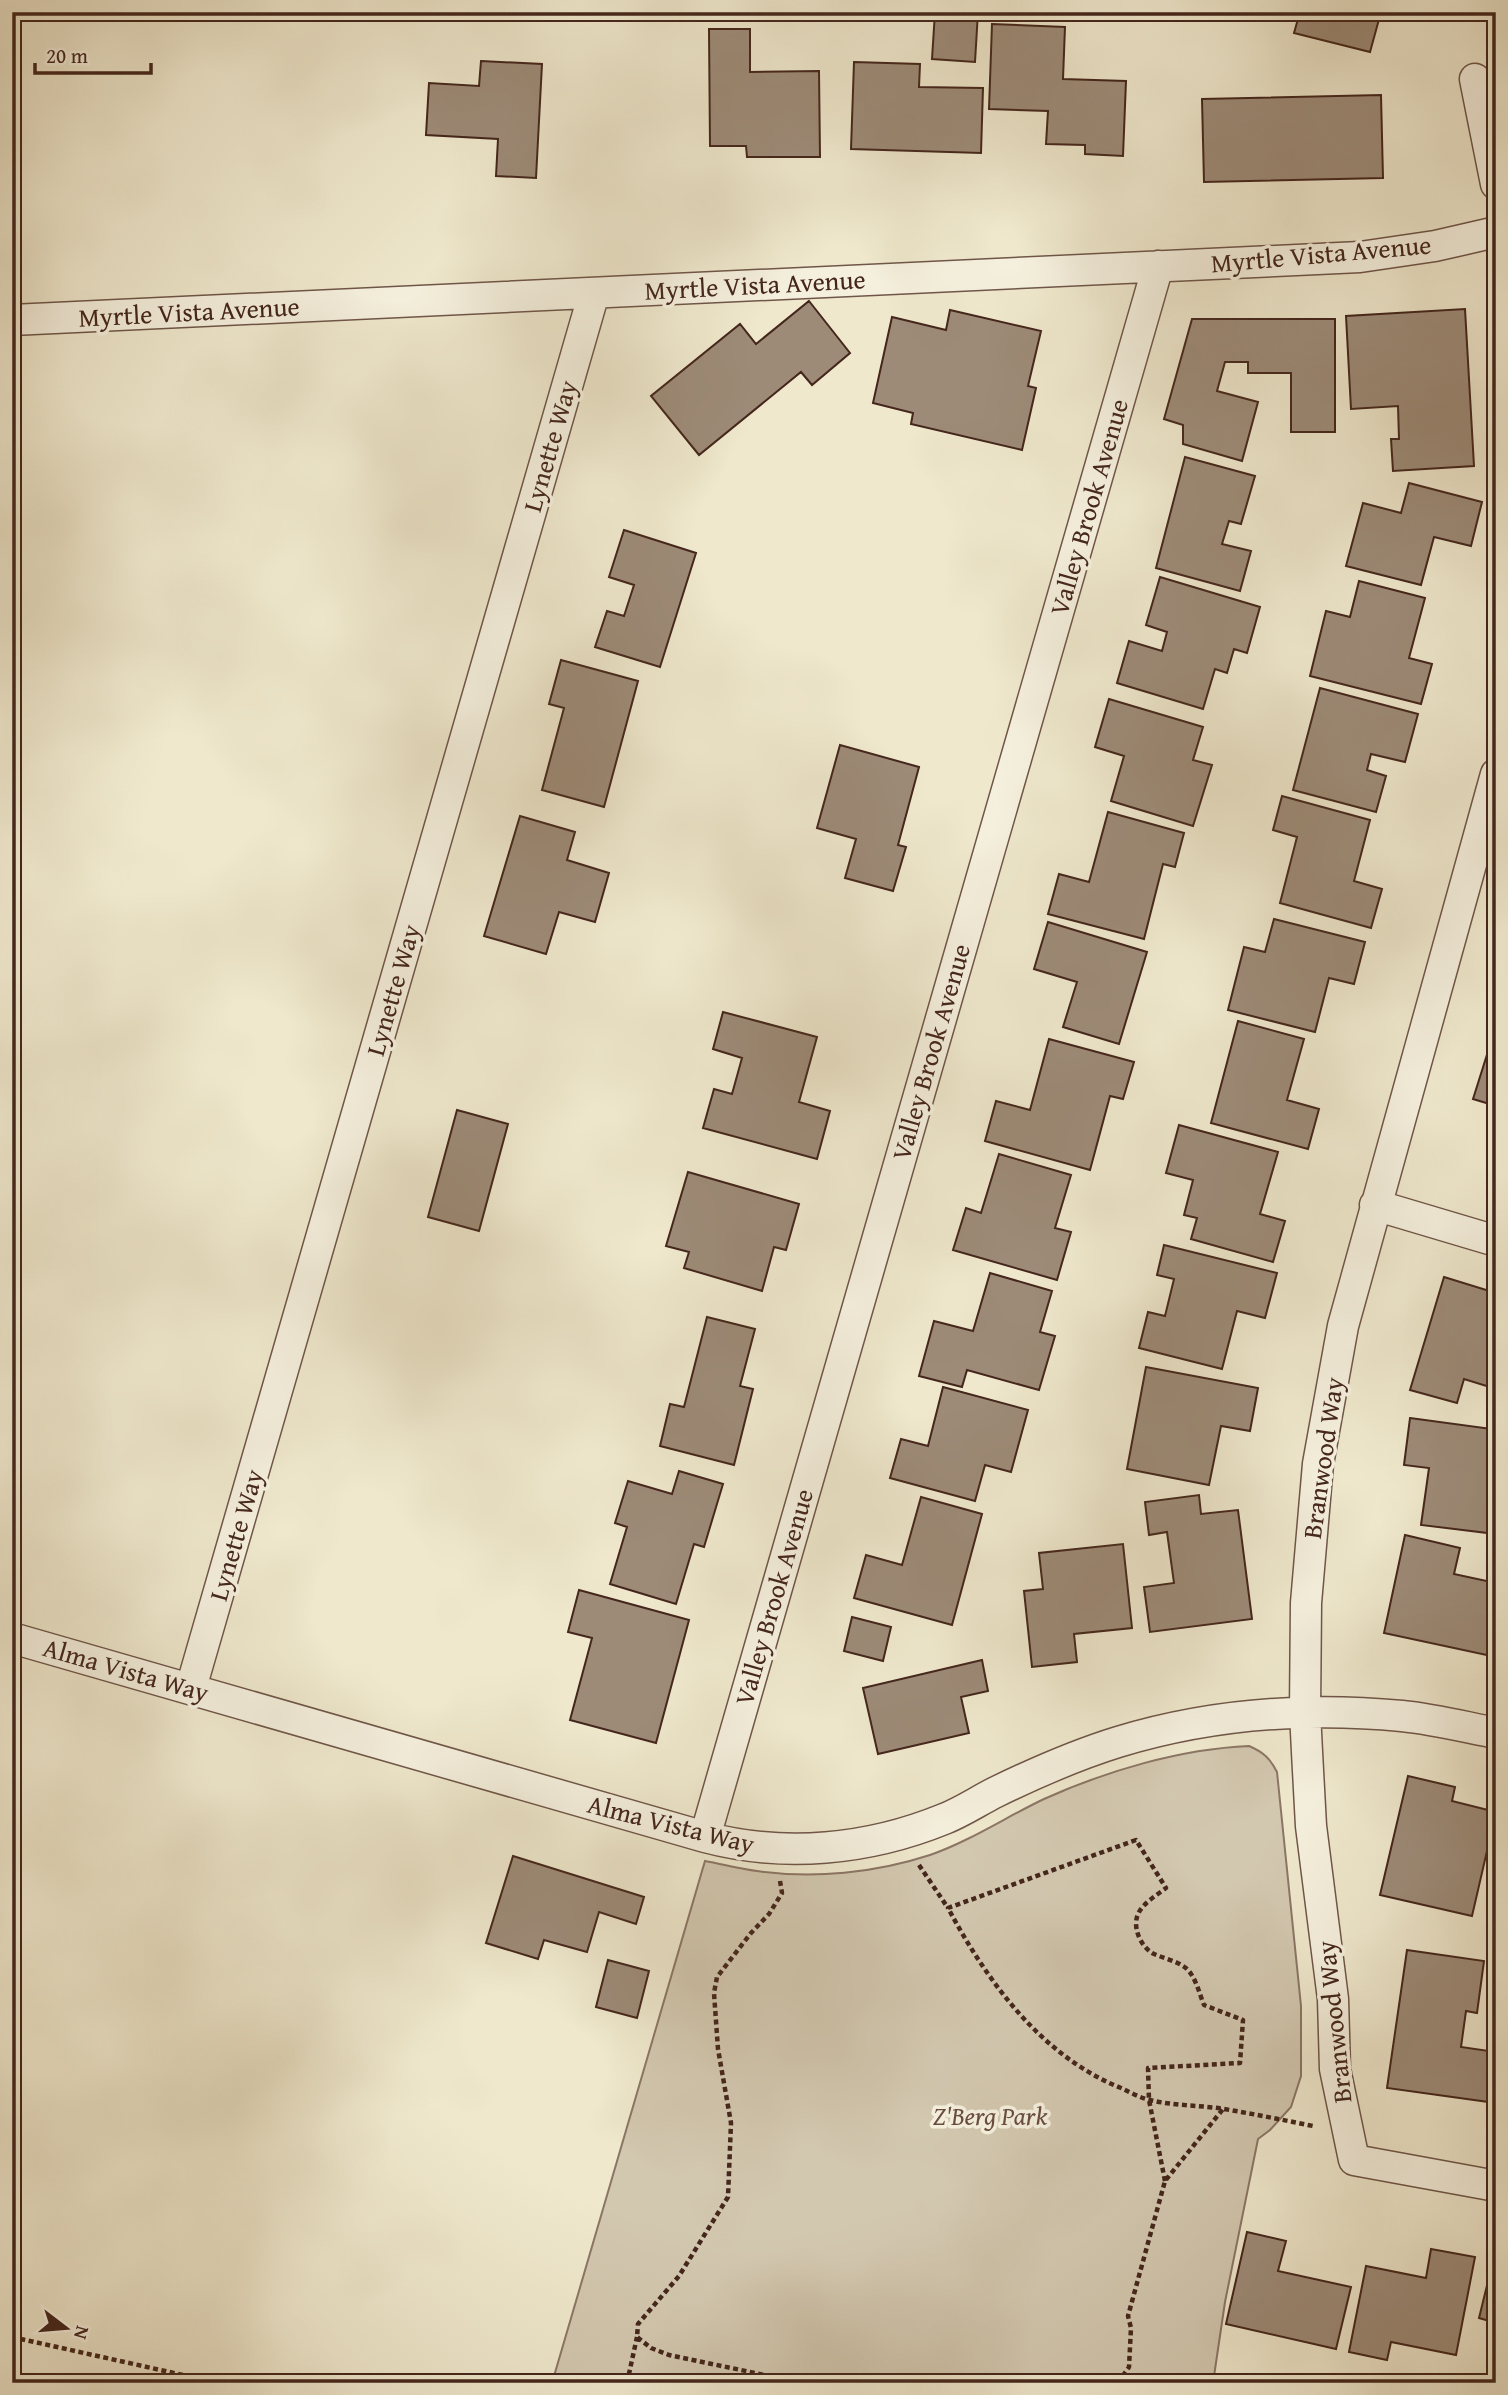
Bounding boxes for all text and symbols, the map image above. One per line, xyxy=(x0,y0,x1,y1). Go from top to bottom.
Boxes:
scale bar xyxy=(35,32,150,76)
text: 20 m xyxy=(46,40,88,71)
street label: Myrtle Vista Avenue xyxy=(1209,224,1433,283)
street label: Myrtle Vista Avenue xyxy=(644,259,866,310)
street label: Myrtle Vista Avenue xyxy=(78,286,300,337)
street label: Lynette Way xyxy=(512,376,587,516)
street label: Valley Brook Avenue xyxy=(1039,394,1138,620)
street label: Lynette Way xyxy=(355,920,430,1060)
street label: Valley Brook Avenue xyxy=(881,939,980,1165)
street label: Branwood Way xyxy=(1292,1375,1353,1541)
street label: Lynette Way xyxy=(198,1465,273,1605)
street label: Valley Brook Avenue xyxy=(724,1484,823,1710)
street label: Alma Vista Way xyxy=(39,1627,213,1712)
street label: Alma Vista Way xyxy=(584,1784,759,1863)
street label: Branwood Way xyxy=(1306,1939,1361,2105)
park label: Z'Berg Park xyxy=(933,2096,1047,2135)
north arrow xyxy=(32,2294,102,2364)
text: N xyxy=(67,2323,98,2343)

